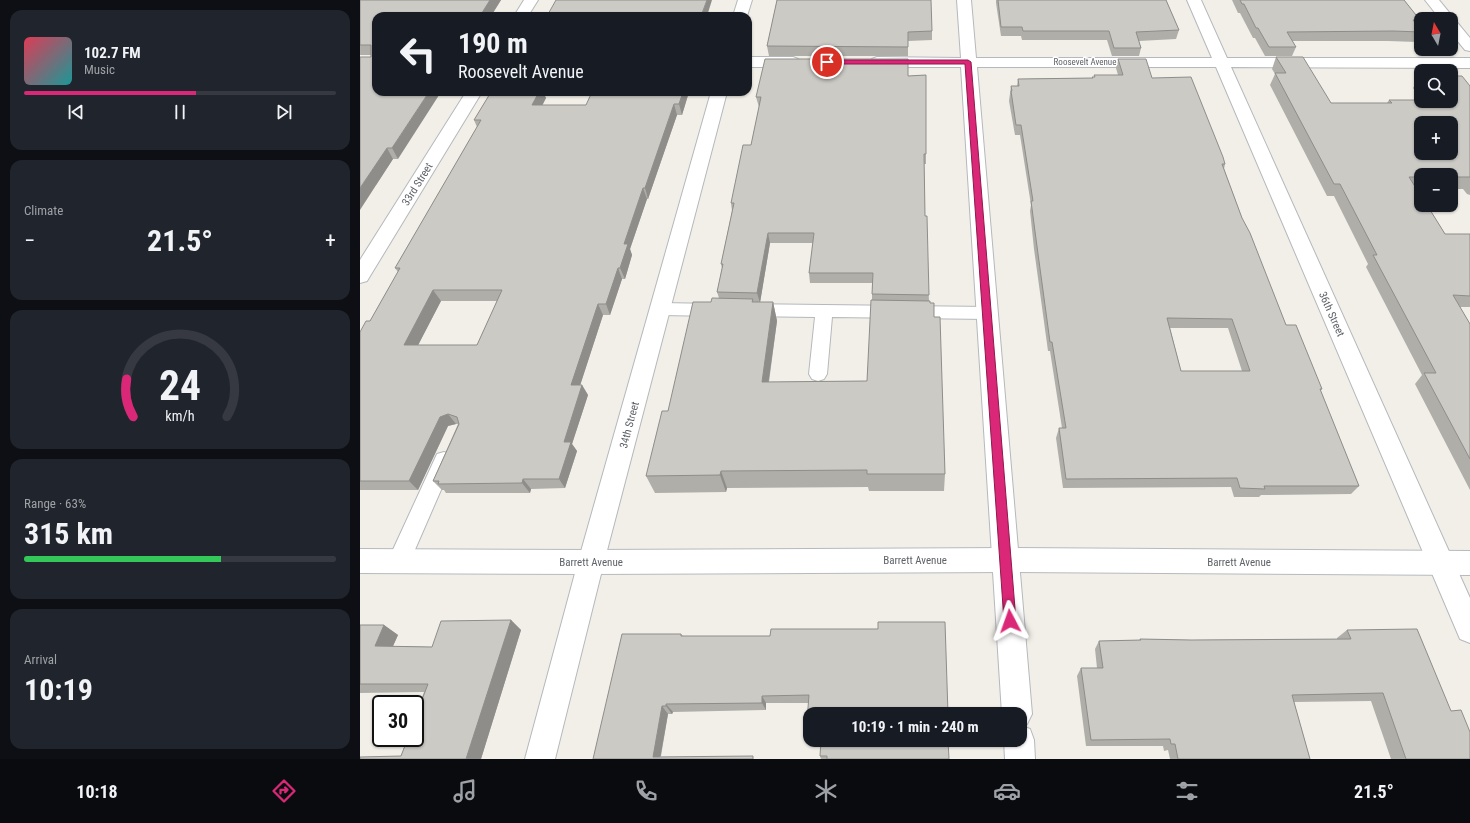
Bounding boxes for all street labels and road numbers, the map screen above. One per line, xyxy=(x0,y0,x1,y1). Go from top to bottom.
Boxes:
street label: Roosevelt Avenue xyxy=(1054,57,1116,67)
street label: 33rd Street xyxy=(399,161,436,208)
street label: 36th Street xyxy=(1316,290,1347,339)
street label: 34th Street xyxy=(617,400,642,450)
street label: Barrett Avenue xyxy=(883,554,947,567)
street label: Barrett Avenue xyxy=(559,556,623,569)
street label: Barrett Avenue xyxy=(1207,556,1271,569)

